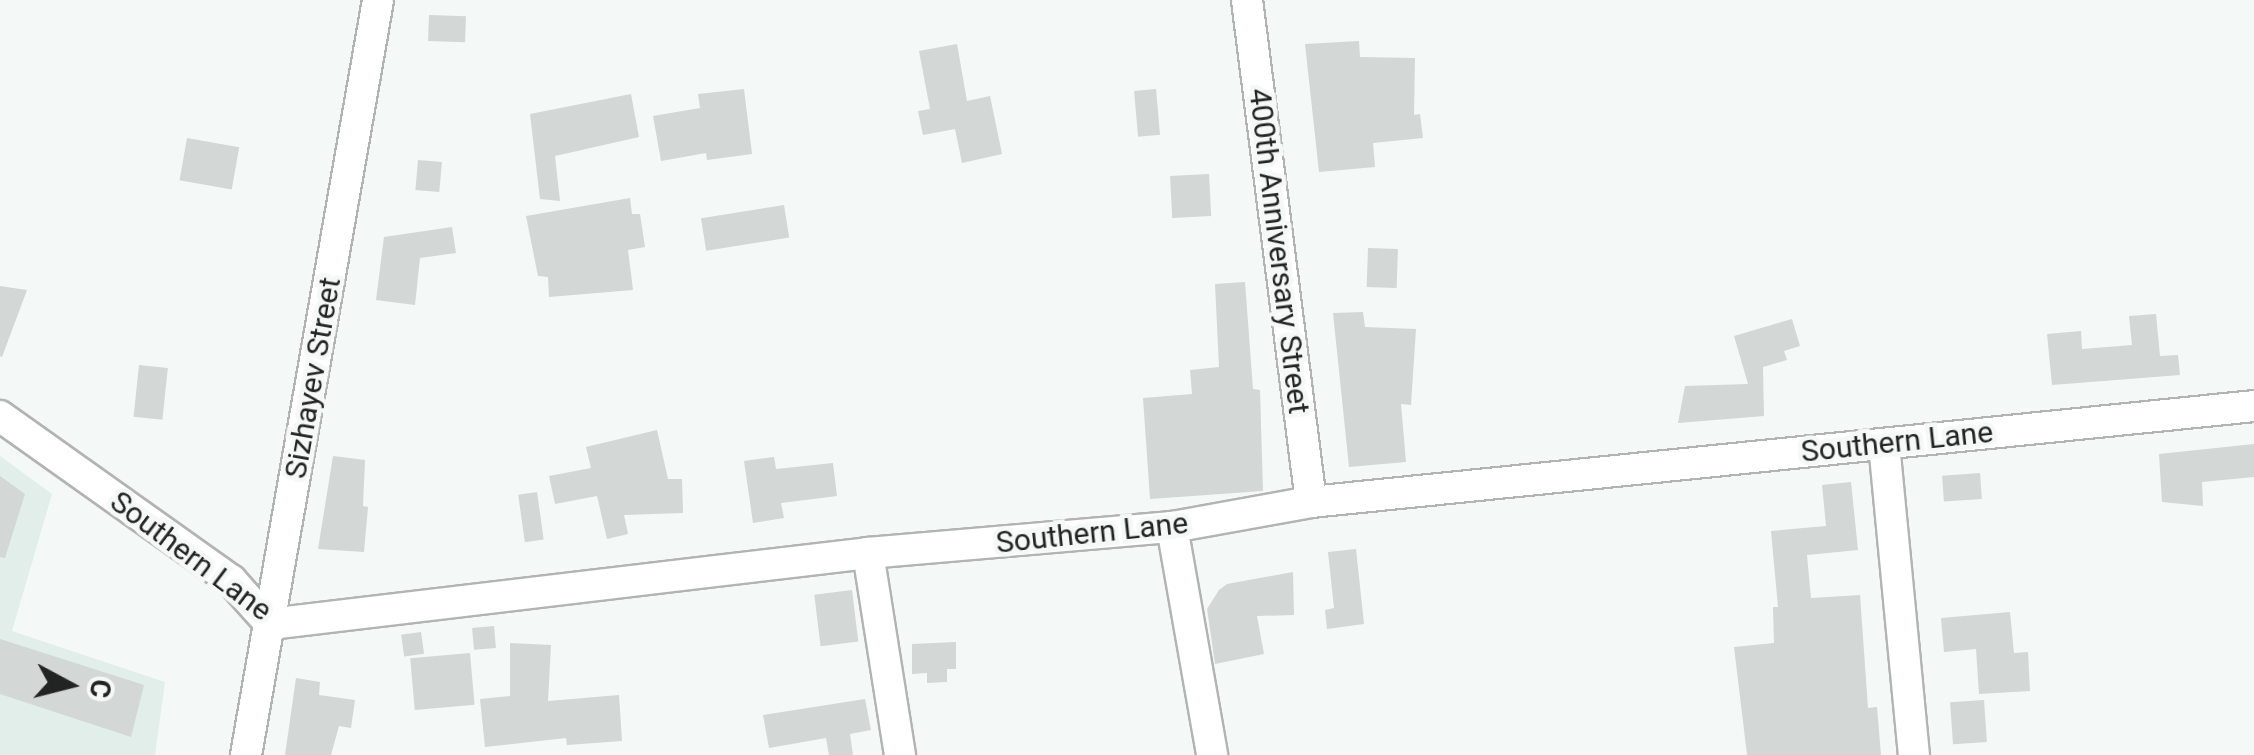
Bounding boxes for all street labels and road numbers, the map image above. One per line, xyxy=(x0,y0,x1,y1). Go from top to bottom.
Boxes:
street label: 400th Anniversary Street xyxy=(1241,86,1317,416)
street label: Sizhayev Street xyxy=(278,275,348,481)
street label: Southern Lane xyxy=(1799,414,1995,470)
street label: Southern Lane xyxy=(103,484,279,628)
street label: Southern Lane xyxy=(994,505,1190,561)

